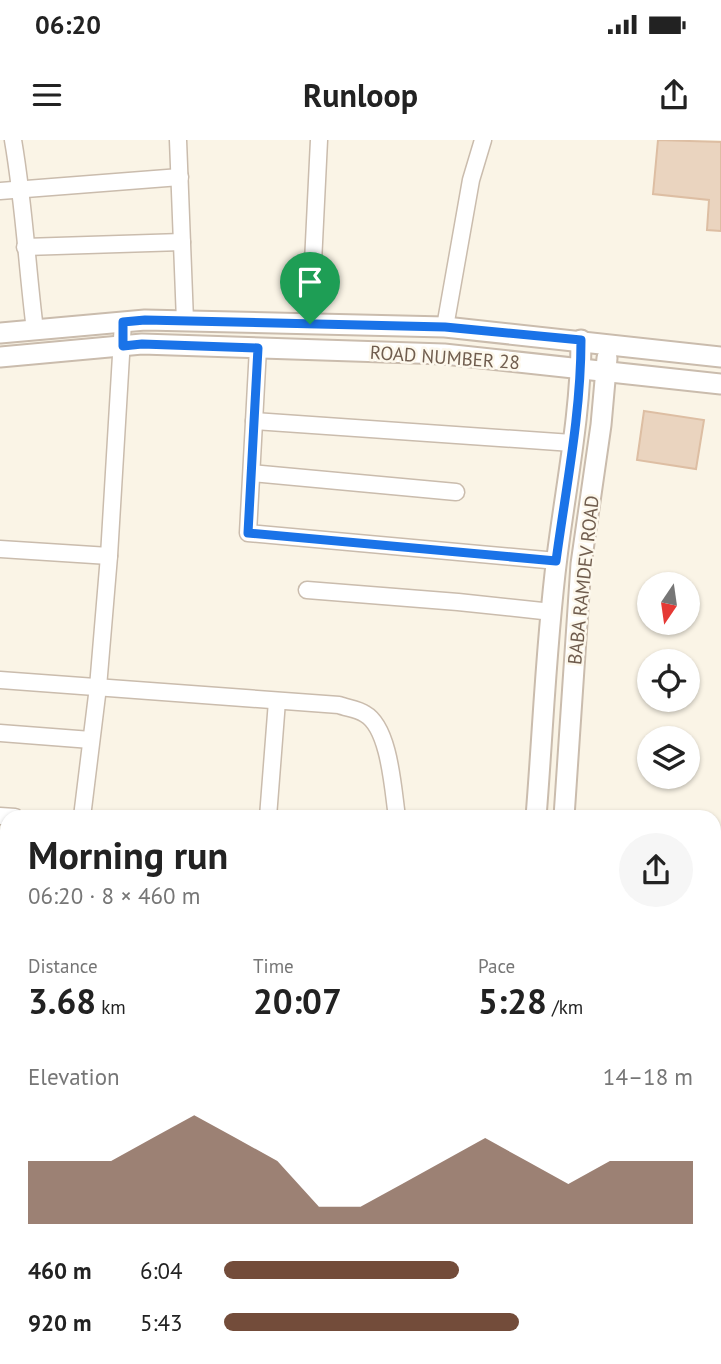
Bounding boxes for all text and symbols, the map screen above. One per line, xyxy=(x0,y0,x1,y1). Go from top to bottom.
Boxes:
text: 06:20 xyxy=(35,8,101,41)
text: Runloop xyxy=(303,74,418,116)
icon: menu xyxy=(28,76,66,114)
icon: share xyxy=(655,76,693,114)
pin xyxy=(280,252,340,324)
icon: arrive xyxy=(291,263,329,301)
street label: ROAD NUMBER 28 xyxy=(369,340,521,374)
street label: BABA RAMDEV ROAD xyxy=(562,494,604,666)
north arrow xyxy=(637,572,700,635)
map controls xyxy=(637,572,700,789)
button: locate xyxy=(637,649,700,712)
button: layers xyxy=(637,726,700,789)
text: Morning run xyxy=(28,830,228,879)
button: share xyxy=(619,833,693,907)
text: 06:20 · 8 × 460 m xyxy=(28,881,200,910)
text: Distance xyxy=(28,954,98,978)
text: Time xyxy=(253,954,294,978)
text: Pace xyxy=(478,954,515,978)
text: 3.68 xyxy=(28,978,96,1024)
text: 20:07 xyxy=(253,978,342,1024)
text: 5:28 xyxy=(478,978,547,1024)
text: km xyxy=(96,995,126,1019)
text: /km xyxy=(547,995,583,1019)
text: Elevation xyxy=(28,1062,120,1091)
text: 14–18 m xyxy=(603,1062,693,1091)
text: 460 m xyxy=(28,1256,91,1285)
text: 6:04 xyxy=(140,1256,183,1285)
text: 920 m xyxy=(28,1308,91,1337)
text: 5:43 xyxy=(140,1308,183,1337)

